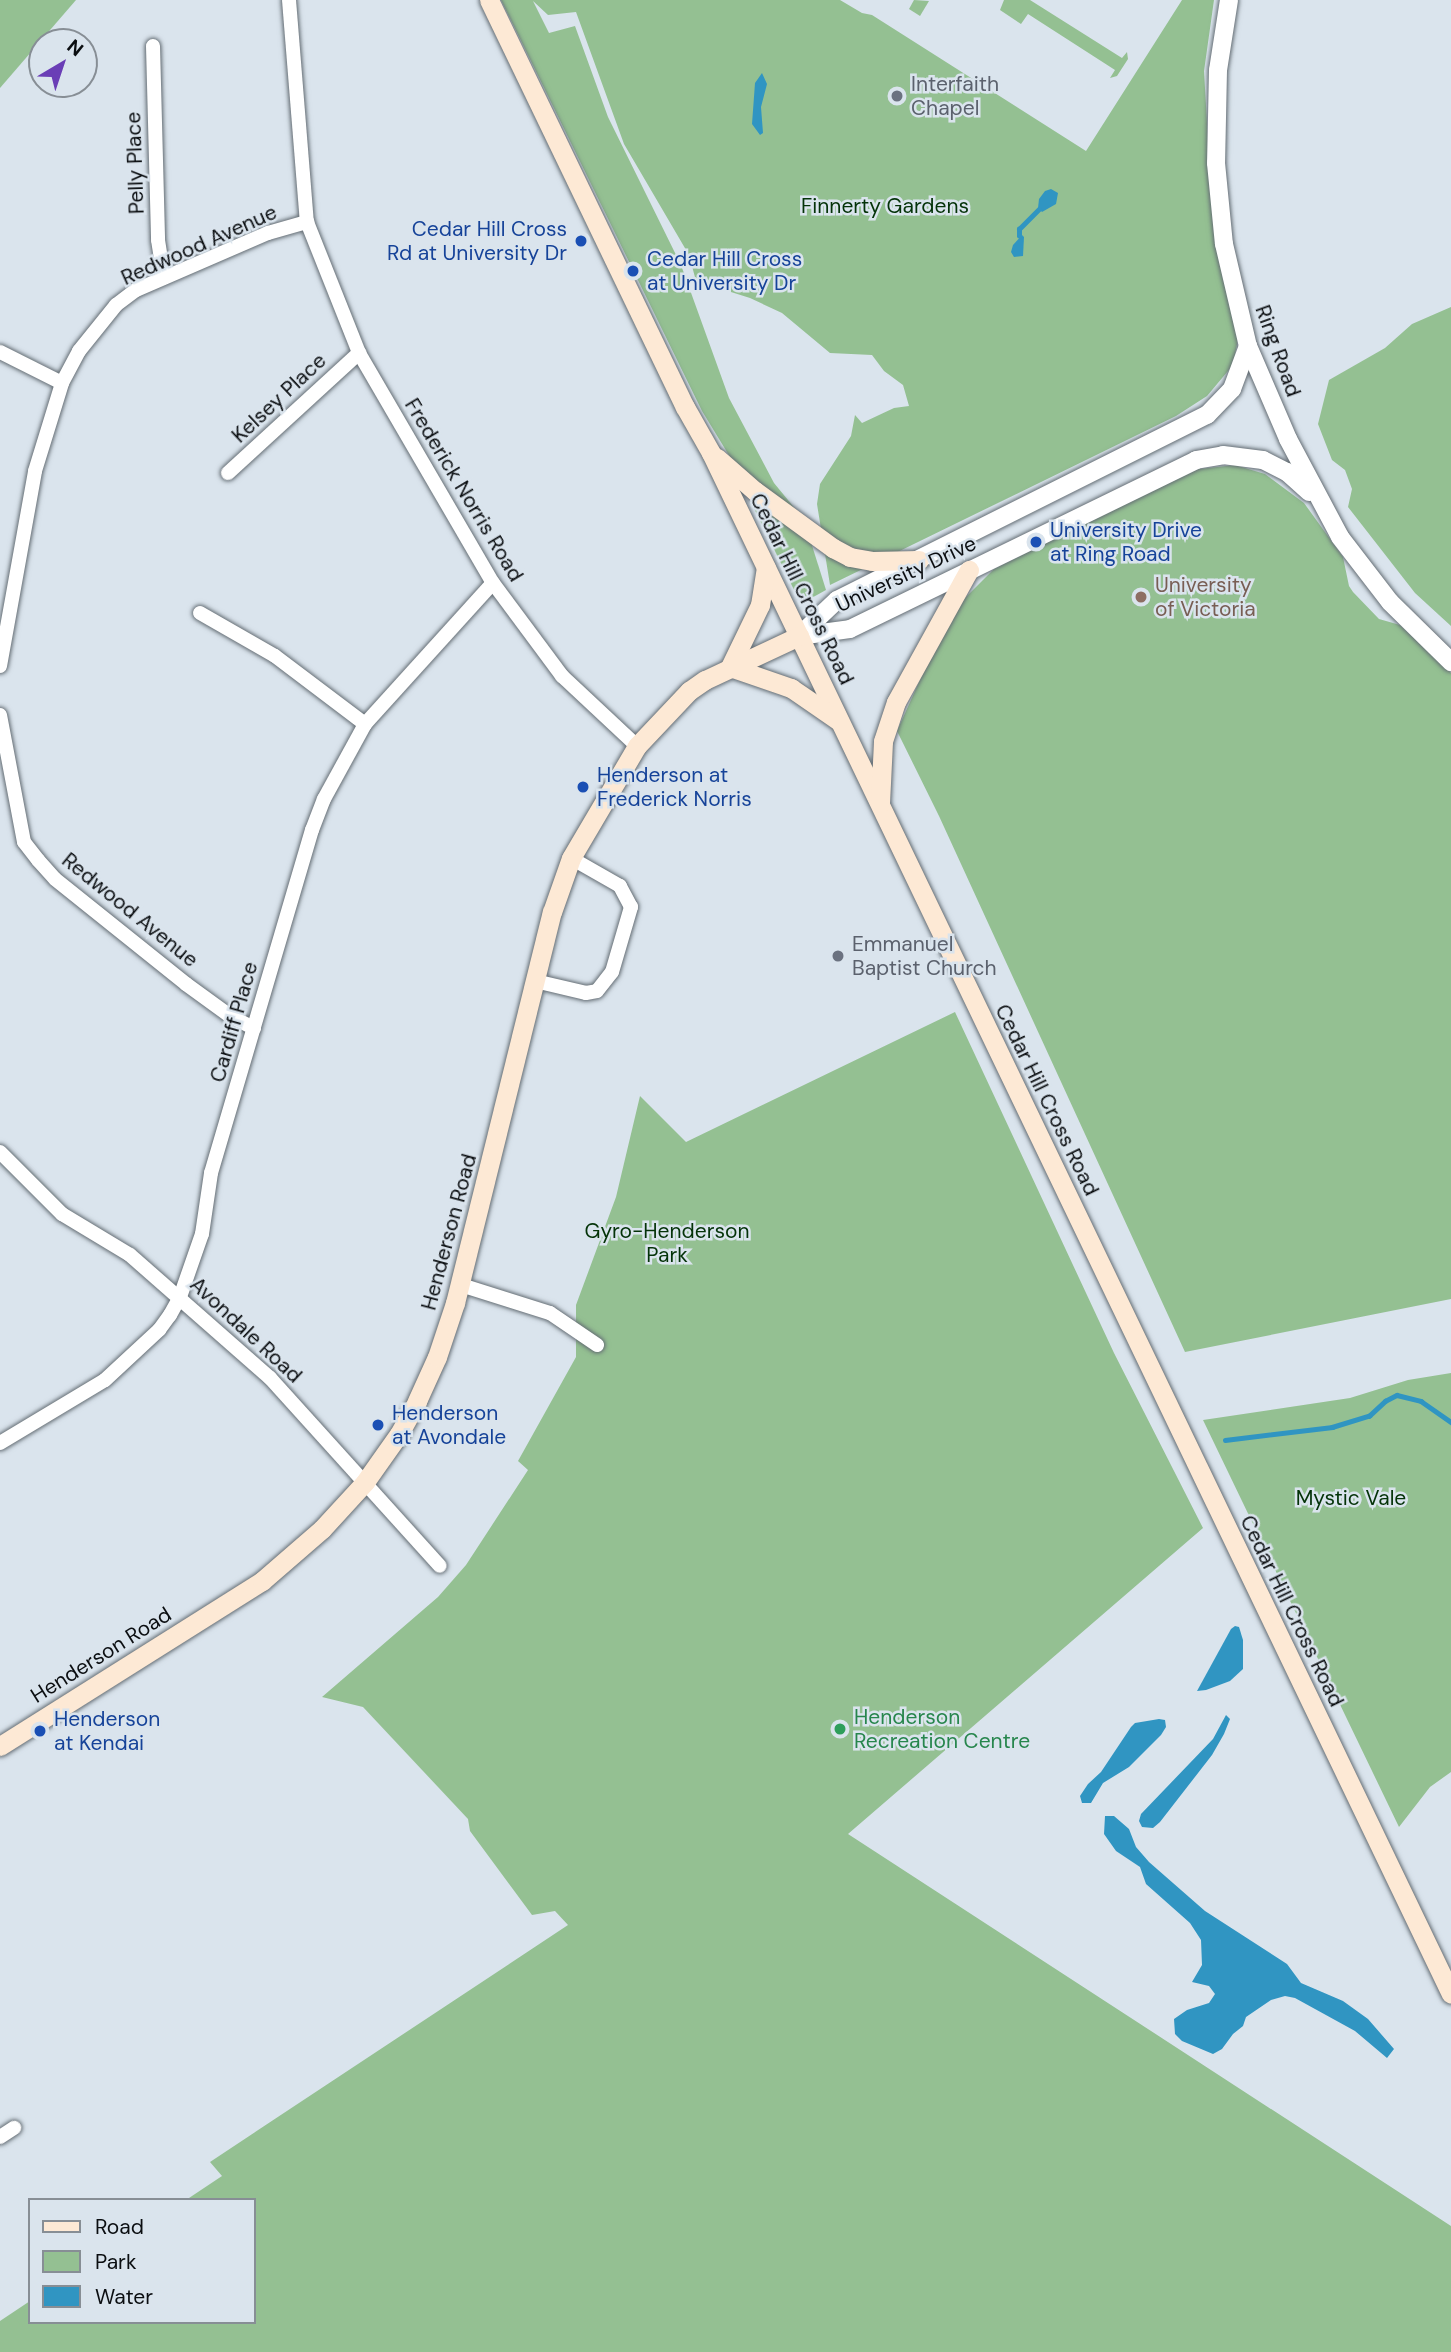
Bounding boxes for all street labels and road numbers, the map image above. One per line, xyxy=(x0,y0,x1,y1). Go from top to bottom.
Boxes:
street label: Pelly Place xyxy=(121,111,149,215)
street label: Redwood Avenue xyxy=(117,199,281,291)
street label: Ring Road xyxy=(1250,302,1306,400)
street label: Kelsey Place xyxy=(227,348,331,448)
street label: Frederick Norris Road xyxy=(399,394,529,586)
street label: Cedar Hill Cross Road xyxy=(745,489,859,689)
street label: University Drive xyxy=(832,530,980,618)
street label: Redwood Avenue xyxy=(57,847,203,973)
street label: Cardiff Place xyxy=(205,959,263,1085)
street label: Cedar Hill Cross Road xyxy=(990,1000,1104,1200)
street label: Henderson Road xyxy=(416,1151,482,1313)
street label: Avondale Road xyxy=(185,1272,307,1388)
street label: Cedar Hill Cross Road xyxy=(1235,1511,1349,1711)
street label: Henderson Road xyxy=(26,1602,176,1708)

